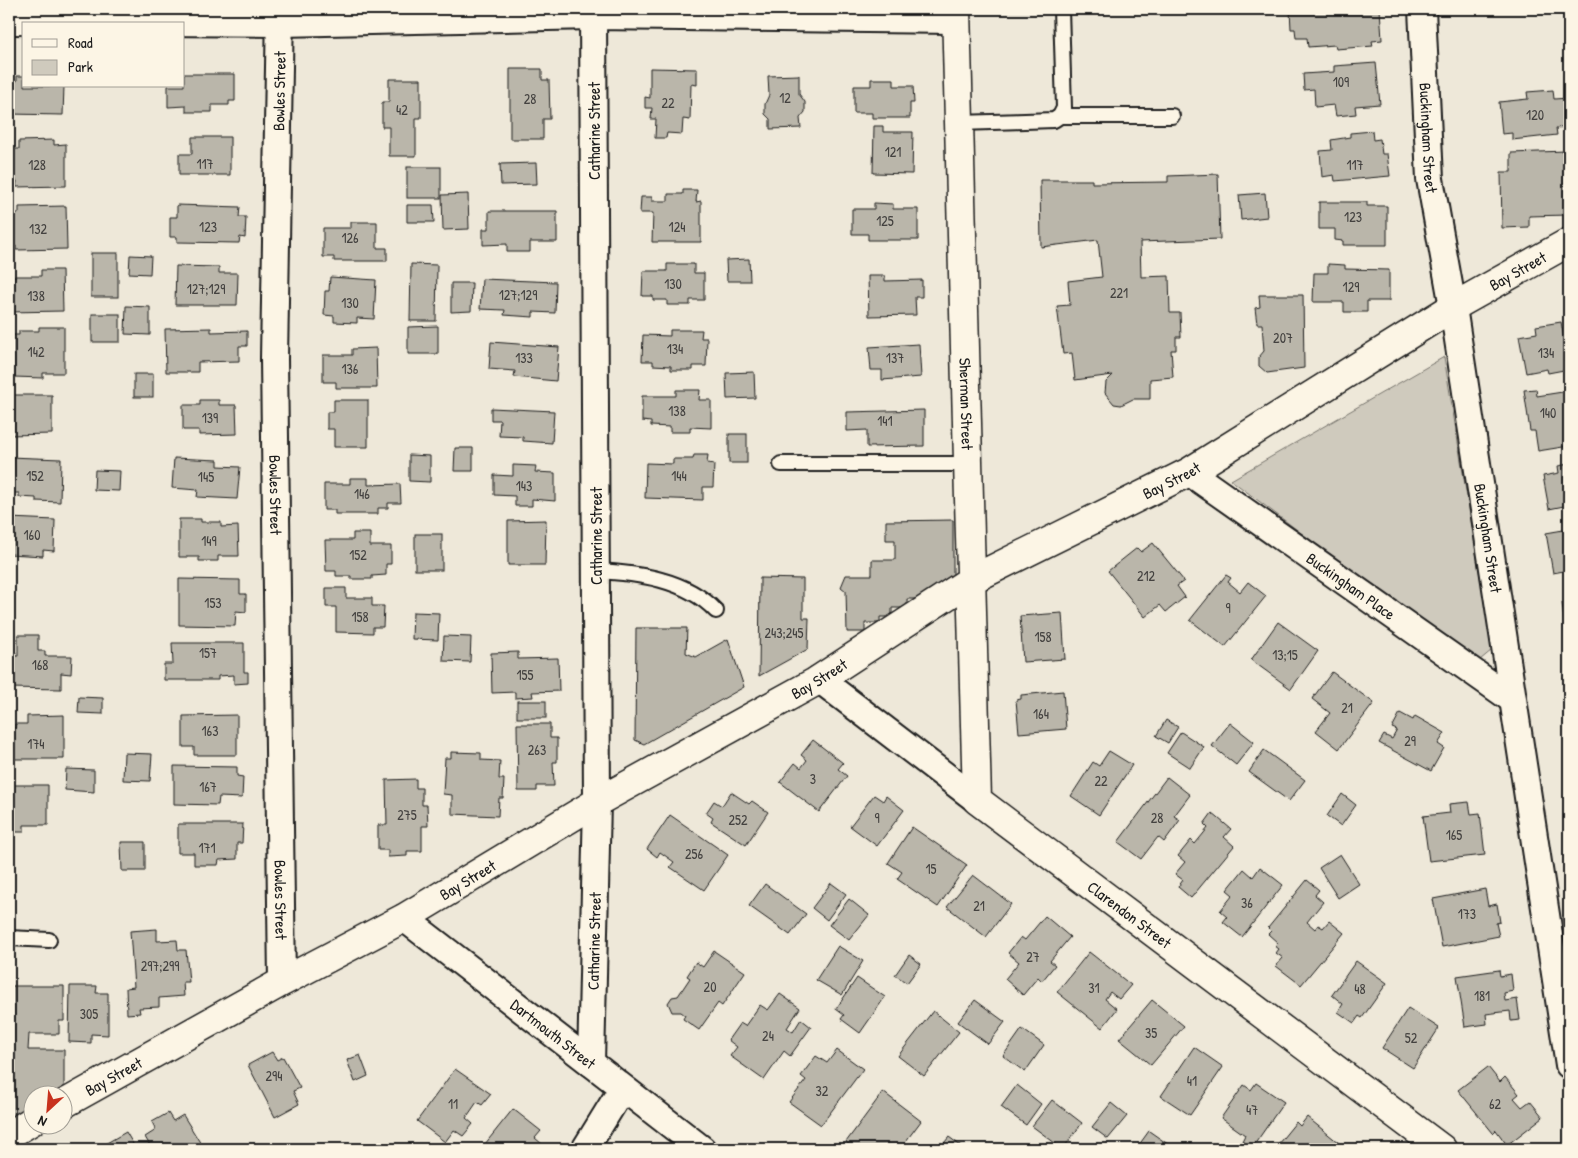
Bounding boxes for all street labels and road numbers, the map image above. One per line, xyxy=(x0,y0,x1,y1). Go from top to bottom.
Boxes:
street label: Bowles Street xyxy=(267,50,291,131)
street label: Catharine Street xyxy=(583,82,605,180)
street label: Buckingham Street xyxy=(1414,82,1443,195)
street label: Bay Street xyxy=(1485,246,1551,296)
street label: Sherman Street xyxy=(954,358,979,451)
street label: Bowles Street xyxy=(264,455,287,535)
street label: Bay Street xyxy=(1139,456,1205,504)
street label: Buckingham Street xyxy=(1469,482,1508,595)
street label: Catharine Street xyxy=(585,487,607,585)
street label: Buckingham Place xyxy=(1302,547,1400,625)
street label: Bay Street xyxy=(787,653,852,704)
street label: Bay Street xyxy=(435,854,500,905)
street label: Bowles Street xyxy=(269,860,292,940)
street label: Clarendon Street xyxy=(1083,876,1177,954)
street label: Catharine Street xyxy=(582,891,606,990)
street label: Dartmouth Street xyxy=(506,994,601,1074)
street label: Bay Street xyxy=(81,1051,146,1101)

